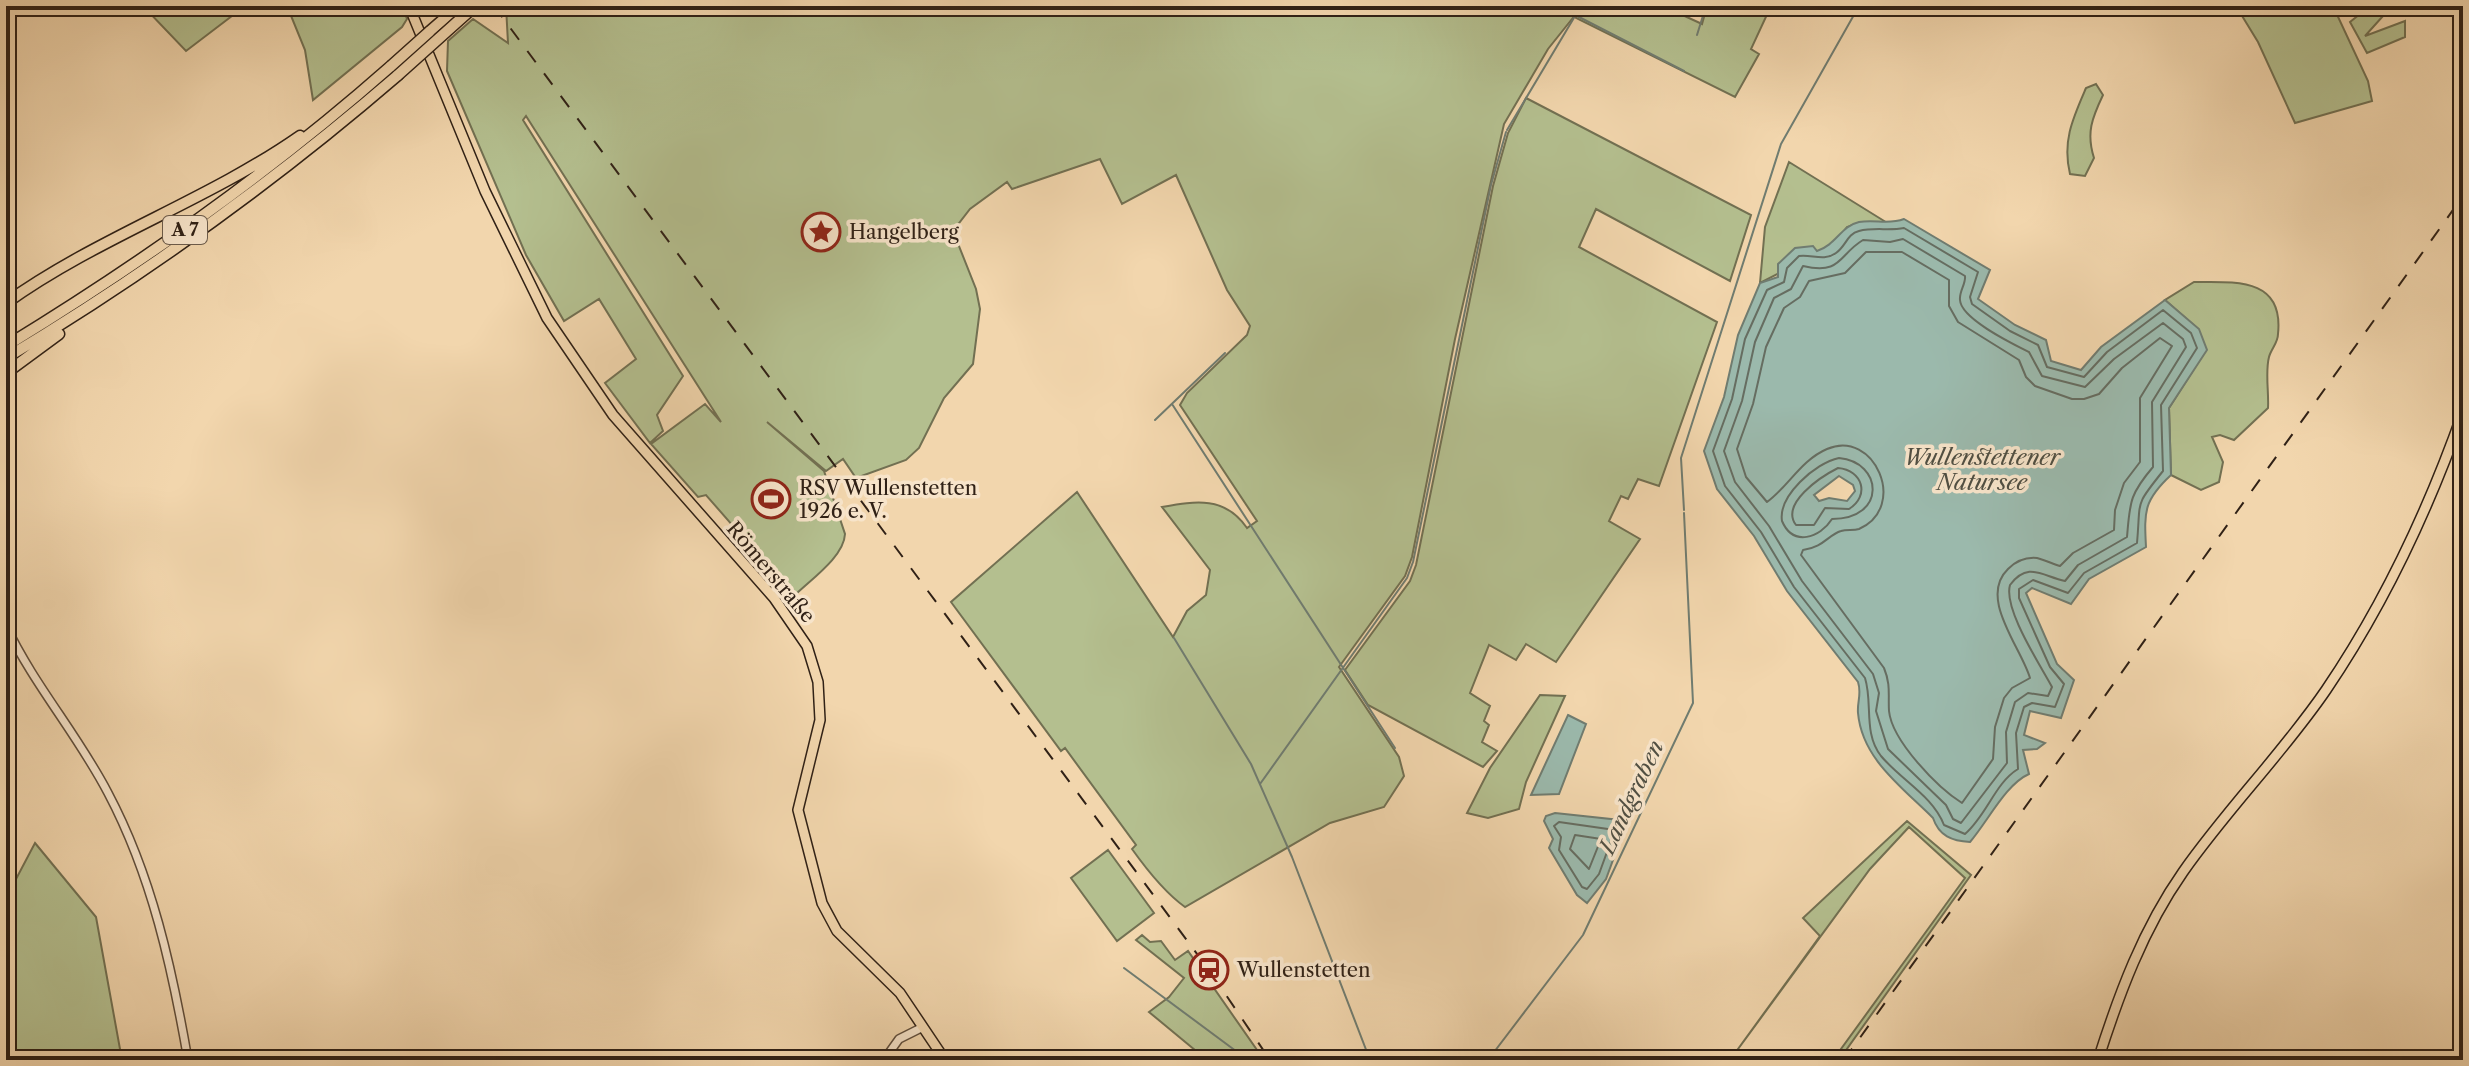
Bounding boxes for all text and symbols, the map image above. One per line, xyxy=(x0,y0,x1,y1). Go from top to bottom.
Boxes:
place icon: Hangelberg xyxy=(800,211,842,253)
road number: A 7 xyxy=(163,216,207,244)
place label: Hangelberg xyxy=(849,220,959,244)
water label: Wullenstettener Natursee xyxy=(1904,444,2062,496)
place label: RSV Wullenstetten 1926 e. V. xyxy=(799,476,978,523)
sports icon: RSV Wullenstetten 1926 e. V. xyxy=(750,478,792,520)
street label: Römerstraße xyxy=(722,517,820,627)
water label: Landgraben xyxy=(1593,736,1669,860)
station icon: Wullenstetten xyxy=(1188,949,1230,991)
place label: Wullenstetten xyxy=(1236,958,1371,982)

